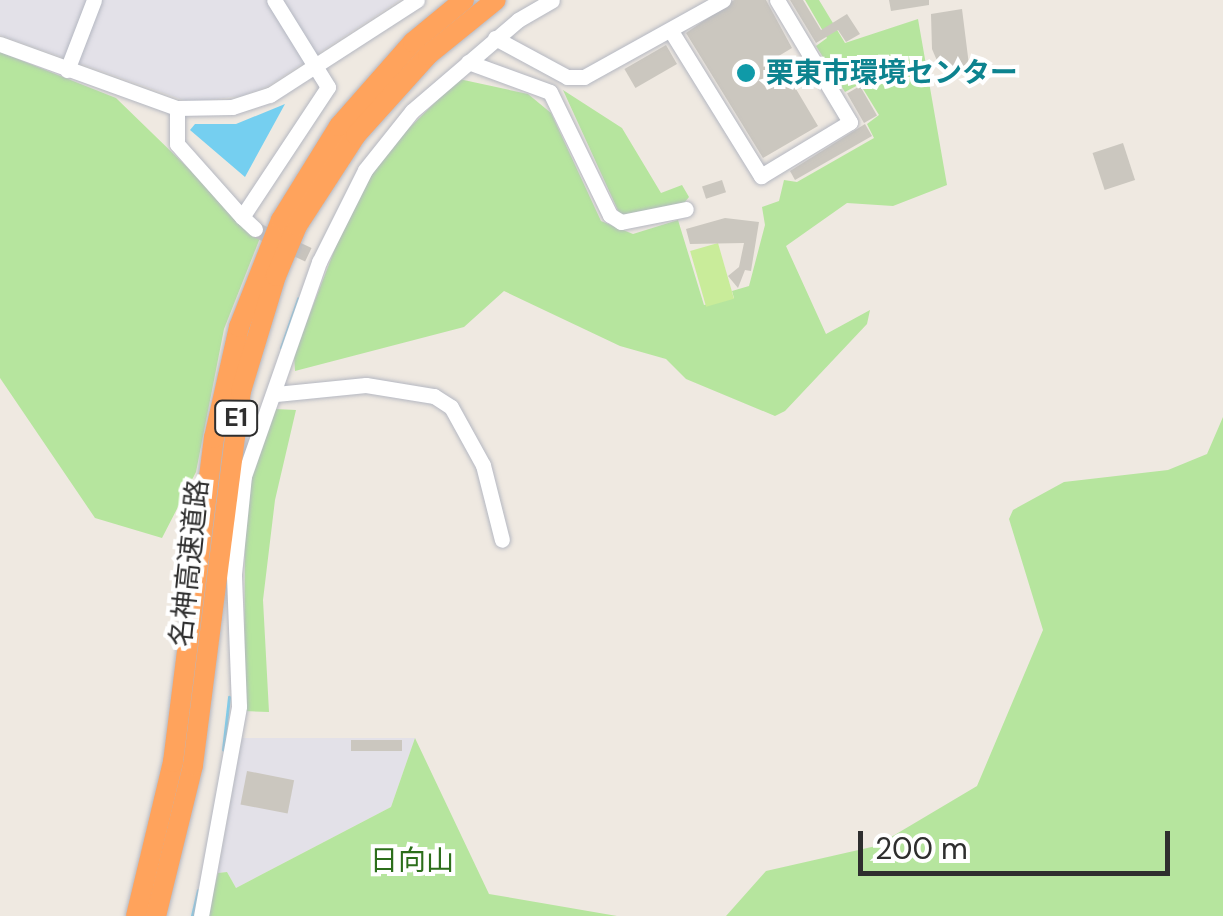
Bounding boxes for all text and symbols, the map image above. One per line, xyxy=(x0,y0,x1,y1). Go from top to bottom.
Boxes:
place label: 栗東市環境センター xyxy=(766,56,1018,90)
marker: 栗東市環境センター xyxy=(735,62,757,84)
road number: E1 xyxy=(214,398,258,438)
street label: 名神高速道路 xyxy=(165,478,215,648)
scale bar xyxy=(863,811,1176,873)
text: 200 m xyxy=(875,829,968,868)
park label: 日向山 xyxy=(370,844,454,878)

